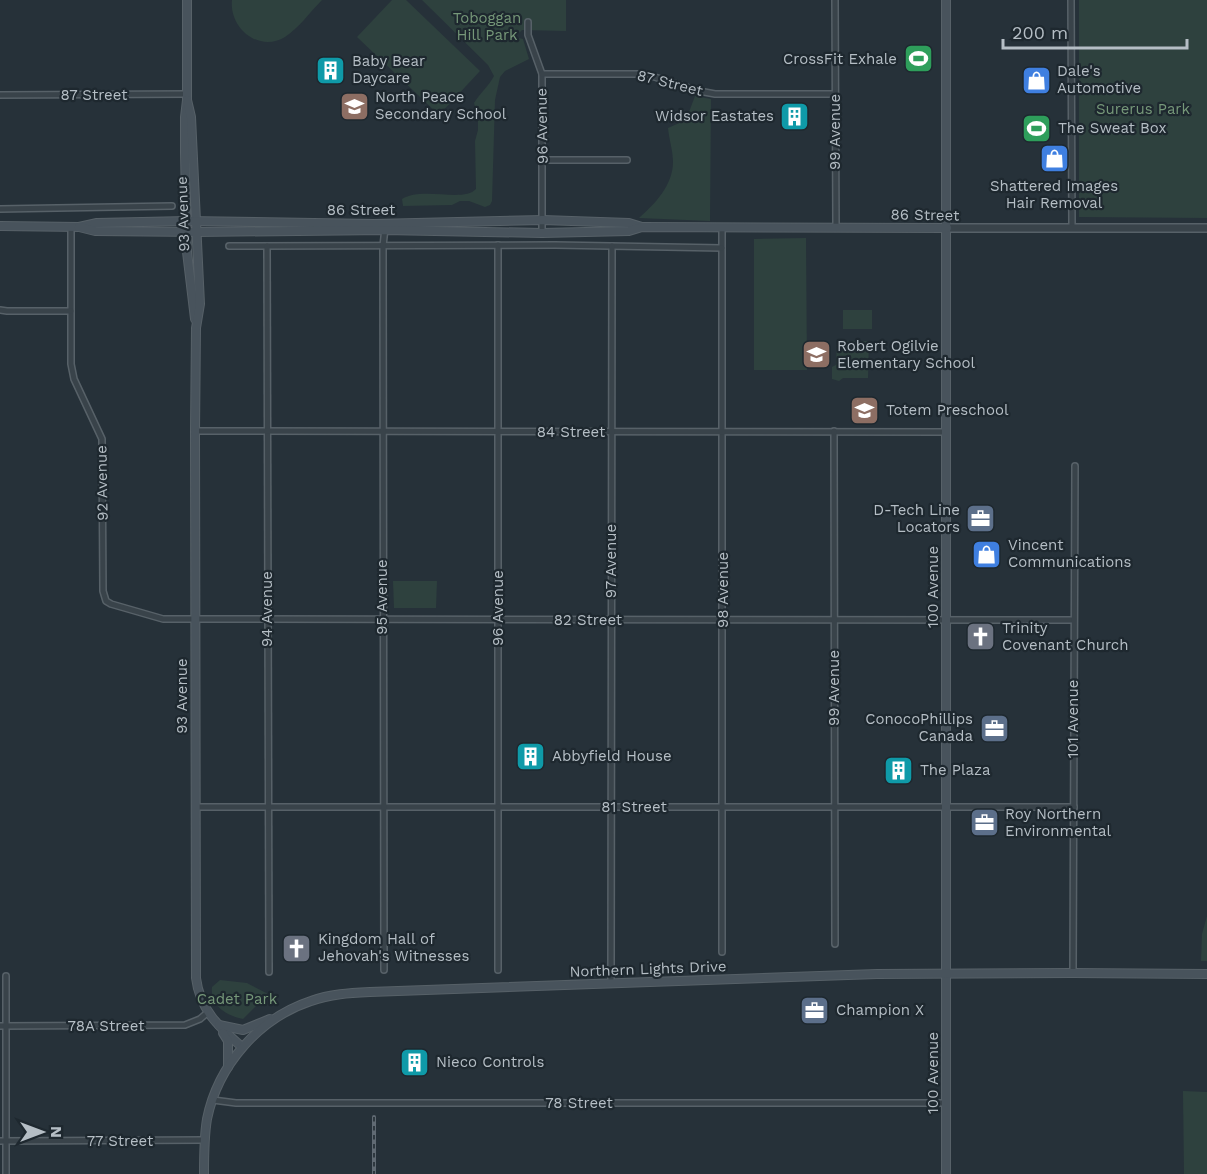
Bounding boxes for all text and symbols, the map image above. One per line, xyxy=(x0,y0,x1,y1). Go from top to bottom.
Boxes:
park label: Toboggan Hill Park xyxy=(453,9,521,44)
scale bar xyxy=(1003,12,1188,50)
text: 200 m xyxy=(1012,22,1068,43)
sports icon: CrossFit Exhale xyxy=(902,43,934,75)
place label: CrossFit Exhale xyxy=(783,50,897,68)
place label: Baby Bear Daycare xyxy=(352,52,425,87)
building icon: Baby Bear Daycare xyxy=(315,54,347,86)
place label: Dale's Automotive xyxy=(1057,62,1141,97)
shop icon: Dale's Automotive xyxy=(1020,64,1052,96)
street label: 87 Street xyxy=(635,66,705,100)
street label: 87 Street xyxy=(61,86,128,104)
place label: North Peace Secondary School xyxy=(375,88,507,123)
street label: 96 Avenue xyxy=(532,88,552,164)
school or university icon: North Peace Secondary School xyxy=(338,90,370,122)
street label: 99 Avenue xyxy=(826,94,844,170)
building icon: Widsor Eastates xyxy=(779,100,811,132)
park label: Surerus Park xyxy=(1096,100,1190,118)
place label: Widsor Eastates xyxy=(655,107,774,125)
sports icon: The Sweat Box xyxy=(1021,112,1053,144)
place label: The Sweat Box xyxy=(1058,119,1166,137)
shop icon: Shattered Images Hair Removal xyxy=(1038,143,1070,175)
street label: 93 Avenue xyxy=(173,176,193,252)
place label: Shattered Images Hair Removal xyxy=(990,177,1118,212)
street label: 86 Street xyxy=(327,201,396,219)
street label: 86 Street xyxy=(891,205,960,225)
place label: Robert Ogilvie Elementary School xyxy=(837,337,976,372)
school or university icon: Robert Ogilvie Elementary School xyxy=(800,339,832,371)
school or university icon: Totem Preschool xyxy=(849,394,881,426)
place label: Totem Preschool xyxy=(886,401,1009,419)
street label: 84 Street xyxy=(537,423,606,441)
street label: 92 Avenue xyxy=(92,445,112,521)
place label: D-Tech Line Locators xyxy=(873,501,960,536)
office icon: D-Tech Line Locators xyxy=(965,503,997,535)
street label: 97 Avenue xyxy=(602,524,620,598)
place label: Vincent Communications xyxy=(1008,536,1132,571)
shop icon: Vincent Communications xyxy=(971,538,1003,570)
street label: 100 Avenue xyxy=(924,546,942,628)
street label: 98 Avenue xyxy=(714,552,732,628)
street label: 95 Avenue xyxy=(373,559,391,635)
street label: 96 Avenue xyxy=(489,570,507,646)
street label: 94 Avenue xyxy=(258,571,276,647)
street label: 82 Street xyxy=(554,611,623,629)
place label: Trinity Covenant Church xyxy=(1002,619,1129,654)
church icon: Trinity Covenant Church xyxy=(965,621,997,653)
street label: 99 Avenue xyxy=(825,650,843,726)
street label: 93 Avenue xyxy=(173,658,191,734)
street label: 101 Avenue xyxy=(1064,680,1082,758)
place label: ConocoPhillips Canada xyxy=(865,710,974,745)
office icon: ConocoPhillips Canada xyxy=(978,712,1010,744)
building icon: Abbyfield House xyxy=(515,740,547,772)
place label: Abbyfield House xyxy=(552,747,672,765)
building icon: The Plaza xyxy=(883,754,915,786)
place label: The Plaza xyxy=(920,761,991,779)
street label: 81 Street xyxy=(601,798,667,816)
place label: Roy Northern Environmental xyxy=(1005,805,1112,840)
office icon: Roy Northern Environmental xyxy=(968,807,1000,839)
place label: Kingdom Hall of Jehovah's Witnesses xyxy=(318,930,469,965)
church icon: Kingdom Hall of Jehovah's Witnesses xyxy=(281,932,313,964)
street label: Northern Lights Drive xyxy=(569,957,727,981)
park label: Cadet Park xyxy=(197,990,278,1008)
office icon: Champion X xyxy=(799,994,831,1026)
place label: Champion X xyxy=(836,1001,924,1019)
street label: 78A Street xyxy=(68,1017,145,1035)
street label: 100 Avenue xyxy=(924,1032,942,1114)
building icon: Nieco Controls xyxy=(399,1046,431,1078)
place label: Nieco Controls xyxy=(436,1053,544,1071)
street label: 78 Street xyxy=(545,1094,614,1112)
north arrow xyxy=(12,1102,72,1162)
text: N xyxy=(47,1126,66,1138)
street label: 77 Street xyxy=(87,1132,154,1150)

